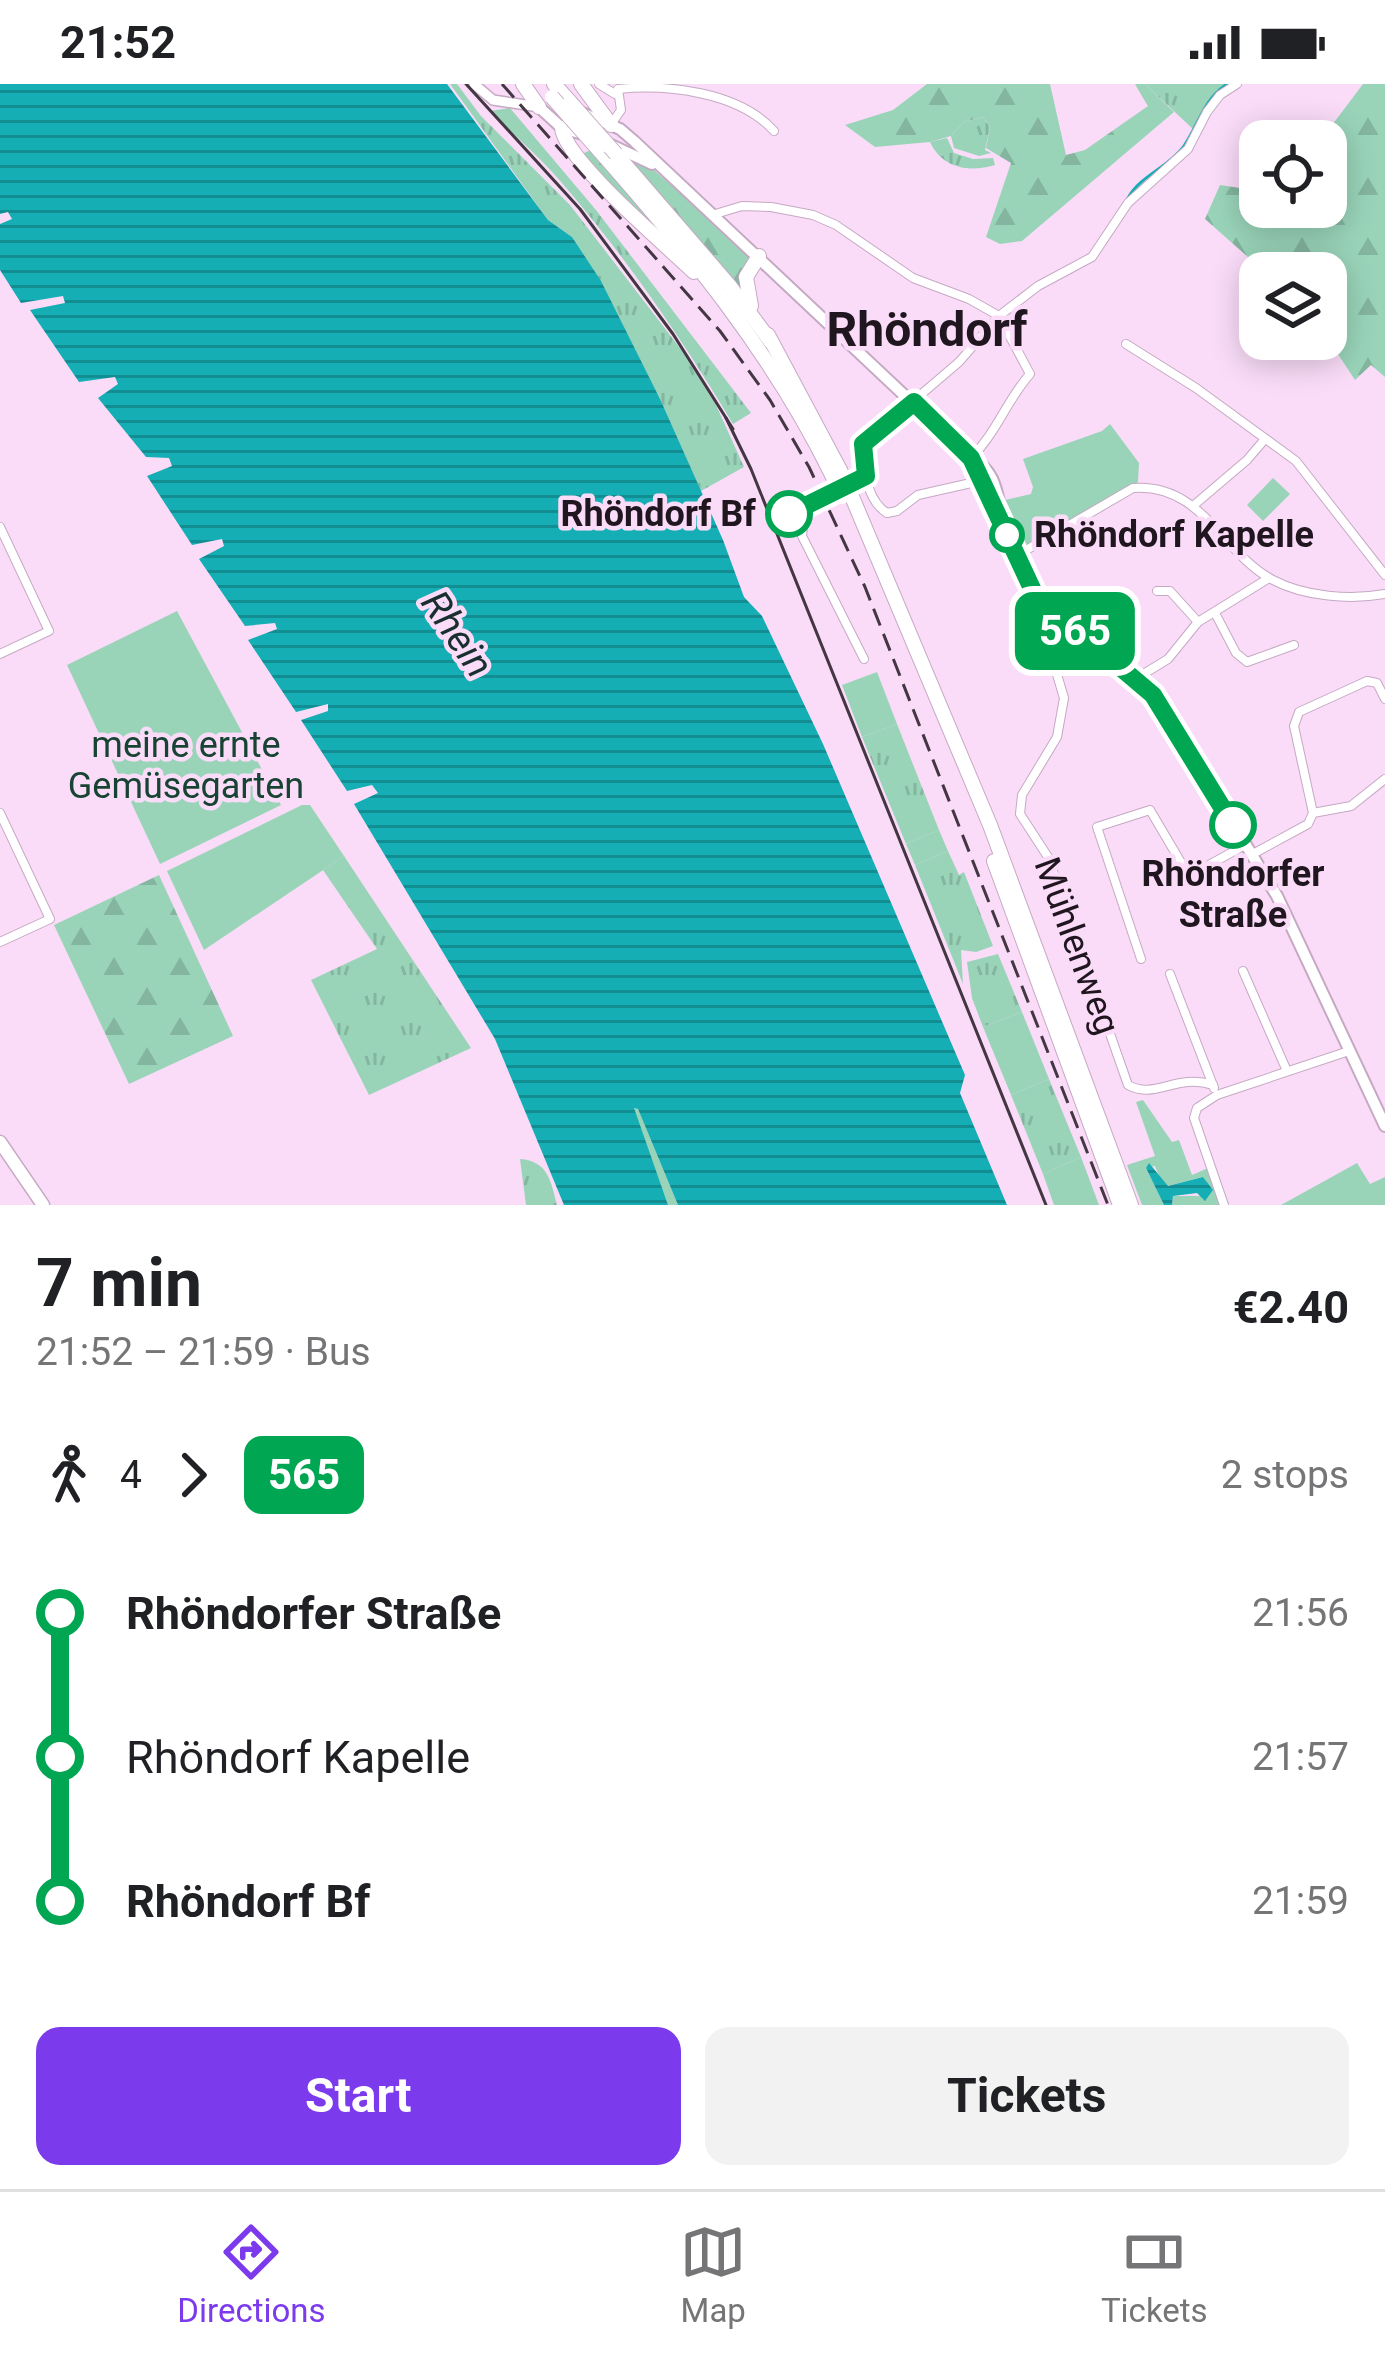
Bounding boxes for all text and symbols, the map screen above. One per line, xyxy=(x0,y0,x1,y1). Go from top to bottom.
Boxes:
text: 21:52 xyxy=(60,16,176,69)
map controls xyxy=(1239,120,1347,360)
button: locate xyxy=(1239,120,1347,228)
button: layers xyxy=(1239,252,1347,360)
district label: Rhöndorf xyxy=(827,301,1028,358)
marker: Rhöndorf Bf xyxy=(767,492,811,536)
place label: Rhöndorf Bf xyxy=(560,493,756,535)
place label: Rhöndorf Kapelle xyxy=(1034,514,1314,556)
marker: Rhöndorf Kapelle xyxy=(991,519,1023,551)
water label: Rhein xyxy=(412,582,502,686)
line badge: 565 xyxy=(1006,592,1144,670)
text: 565 xyxy=(1039,606,1111,655)
park label: meine ernte Gemüsegarten xyxy=(68,724,304,807)
marker: Rhöndorfer Straße xyxy=(1211,803,1255,847)
street label: Mühlenweg xyxy=(1026,852,1128,1040)
place label: Rhöndorfer Straße xyxy=(1142,853,1324,936)
text: 7 min xyxy=(36,1245,202,1322)
text: €2.40 xyxy=(1233,1281,1349,1334)
text: 21:52 – 21:59 · Bus xyxy=(36,1329,371,1375)
icon: walk xyxy=(36,1442,102,1508)
icon: forward xyxy=(160,1442,226,1508)
text: 565 xyxy=(268,1450,340,1499)
text: 4 xyxy=(120,1452,142,1498)
text: 2 stops xyxy=(1221,1452,1349,1498)
text: Rhöndorfer Straße xyxy=(126,1587,501,1640)
text: 21:56 xyxy=(1252,1590,1349,1636)
text: Rhöndorf Kapelle xyxy=(126,1731,470,1784)
text: 21:57 xyxy=(1252,1734,1349,1780)
text: Rhöndorf Bf xyxy=(126,1875,370,1928)
text: 21:59 xyxy=(1252,1878,1349,1924)
button: Start xyxy=(36,2027,681,2165)
button: Tickets xyxy=(705,2027,1349,2165)
tab: Directions xyxy=(177,2219,326,2330)
tab: Map xyxy=(680,2219,746,2330)
tab: Tickets xyxy=(1101,2219,1208,2330)

